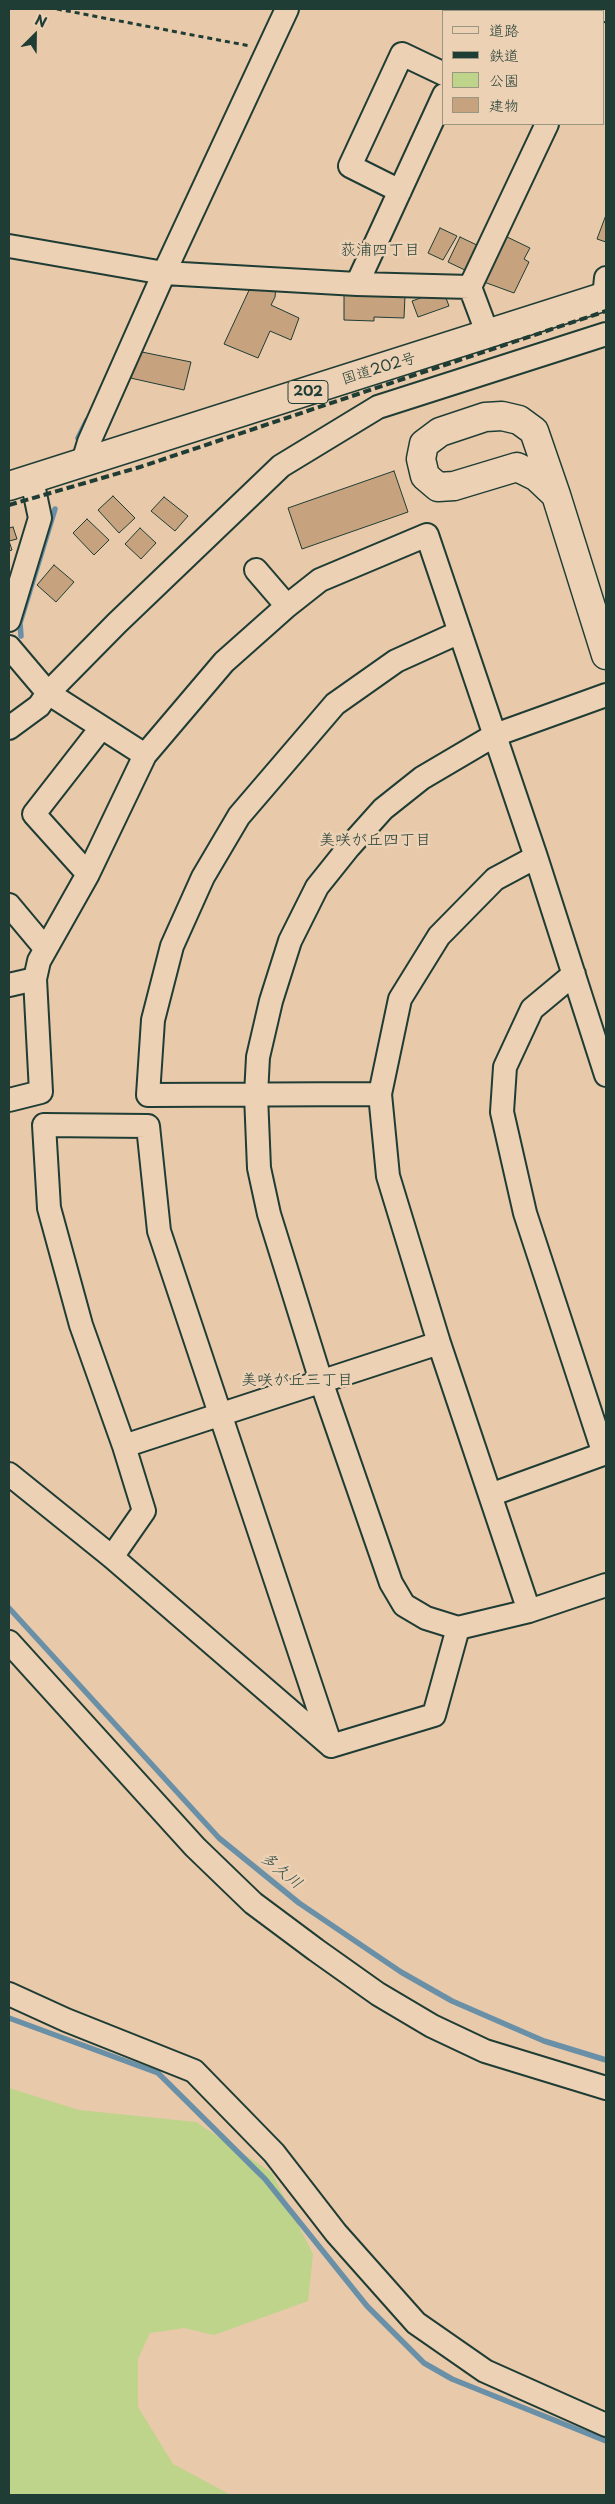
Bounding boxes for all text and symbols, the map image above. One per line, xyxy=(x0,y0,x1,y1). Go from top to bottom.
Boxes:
text: N xyxy=(32,9,50,33)
north arrow xyxy=(10,10,60,60)
legend xyxy=(442,10,605,125)
text: 道路 xyxy=(489,18,519,41)
text: 鉄道 xyxy=(489,43,519,66)
text: 公園 xyxy=(489,68,519,91)
text: 建物 xyxy=(489,93,519,116)
district label: 荻浦四丁目 xyxy=(340,241,420,261)
street label: 国道202号 xyxy=(340,349,418,389)
road number: 202 xyxy=(288,381,328,404)
district label: 美咲が丘四丁目 xyxy=(319,831,431,851)
district label: 美咲が丘三丁目 xyxy=(241,1371,353,1391)
water label: 多久川 xyxy=(256,1848,306,1894)

